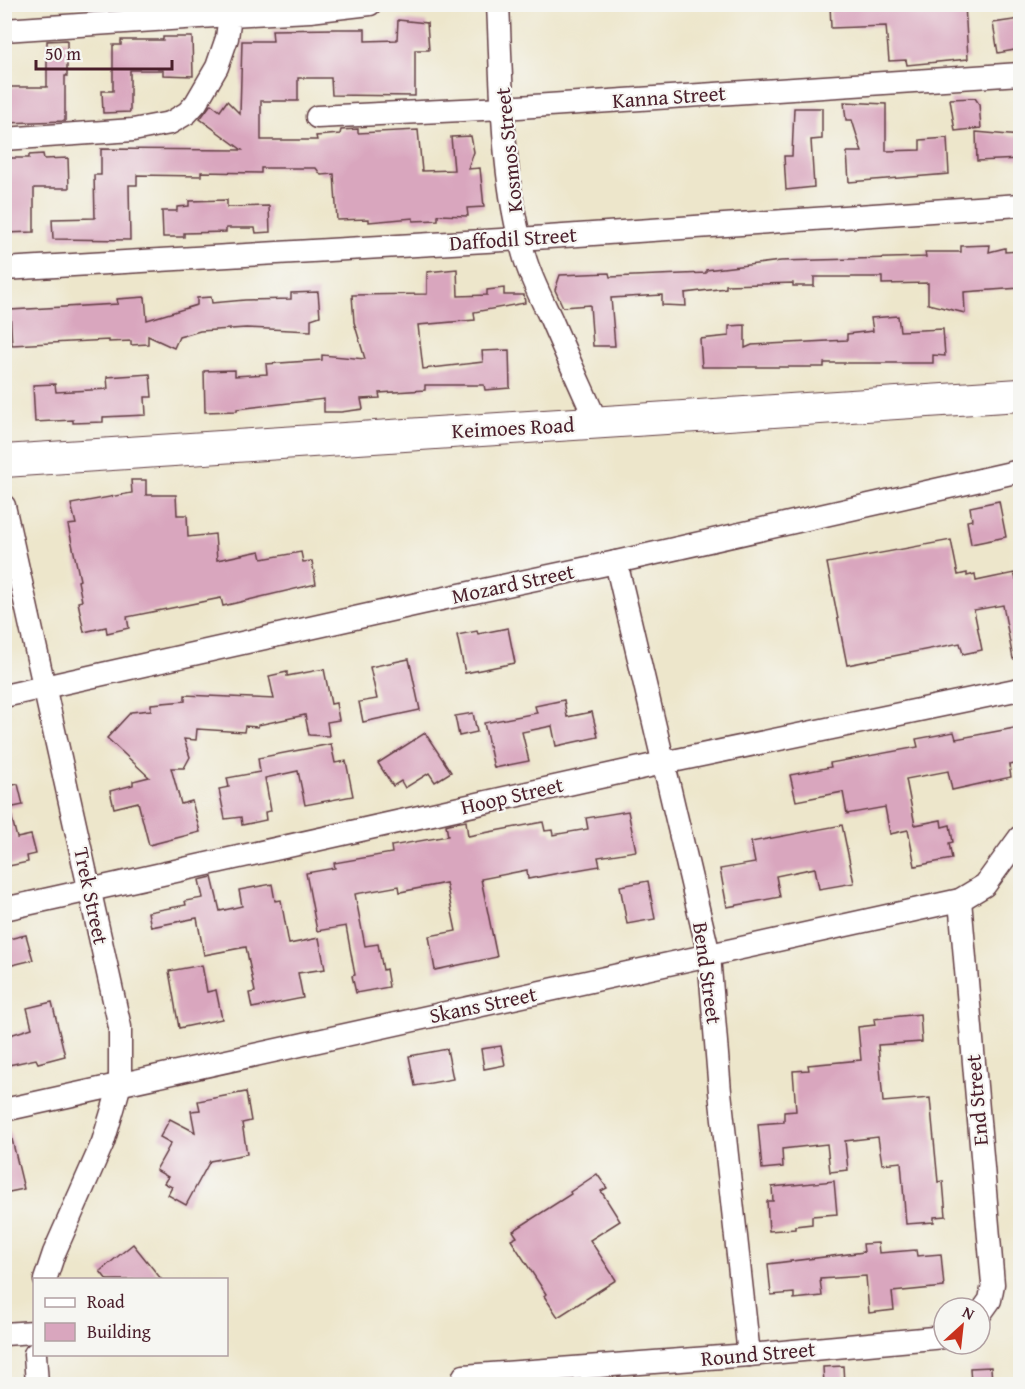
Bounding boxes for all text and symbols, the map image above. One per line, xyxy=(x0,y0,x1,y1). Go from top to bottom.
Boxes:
scale bar xyxy=(36,33,172,71)
text: 50 m xyxy=(45,40,81,67)
street label: Kanna Street xyxy=(611,77,727,116)
street label: Kosmos Street xyxy=(486,85,530,214)
street label: Daffodil Street xyxy=(448,219,578,258)
street label: Keimoes Road xyxy=(451,409,576,446)
street label: Mozard Street xyxy=(449,555,578,612)
street label: Hoop Street xyxy=(458,769,567,822)
street label: Trek Street xyxy=(66,845,117,948)
street label: Bend Street xyxy=(685,920,730,1026)
street label: Skans Street xyxy=(426,978,540,1031)
street label: End Street xyxy=(957,1053,996,1147)
legend xyxy=(33,1278,228,1356)
text: Road xyxy=(87,1288,125,1315)
north arrow xyxy=(932,1296,992,1356)
text: N xyxy=(959,1300,979,1326)
text: Building xyxy=(87,1318,151,1345)
street label: Round Street xyxy=(699,1333,817,1374)

